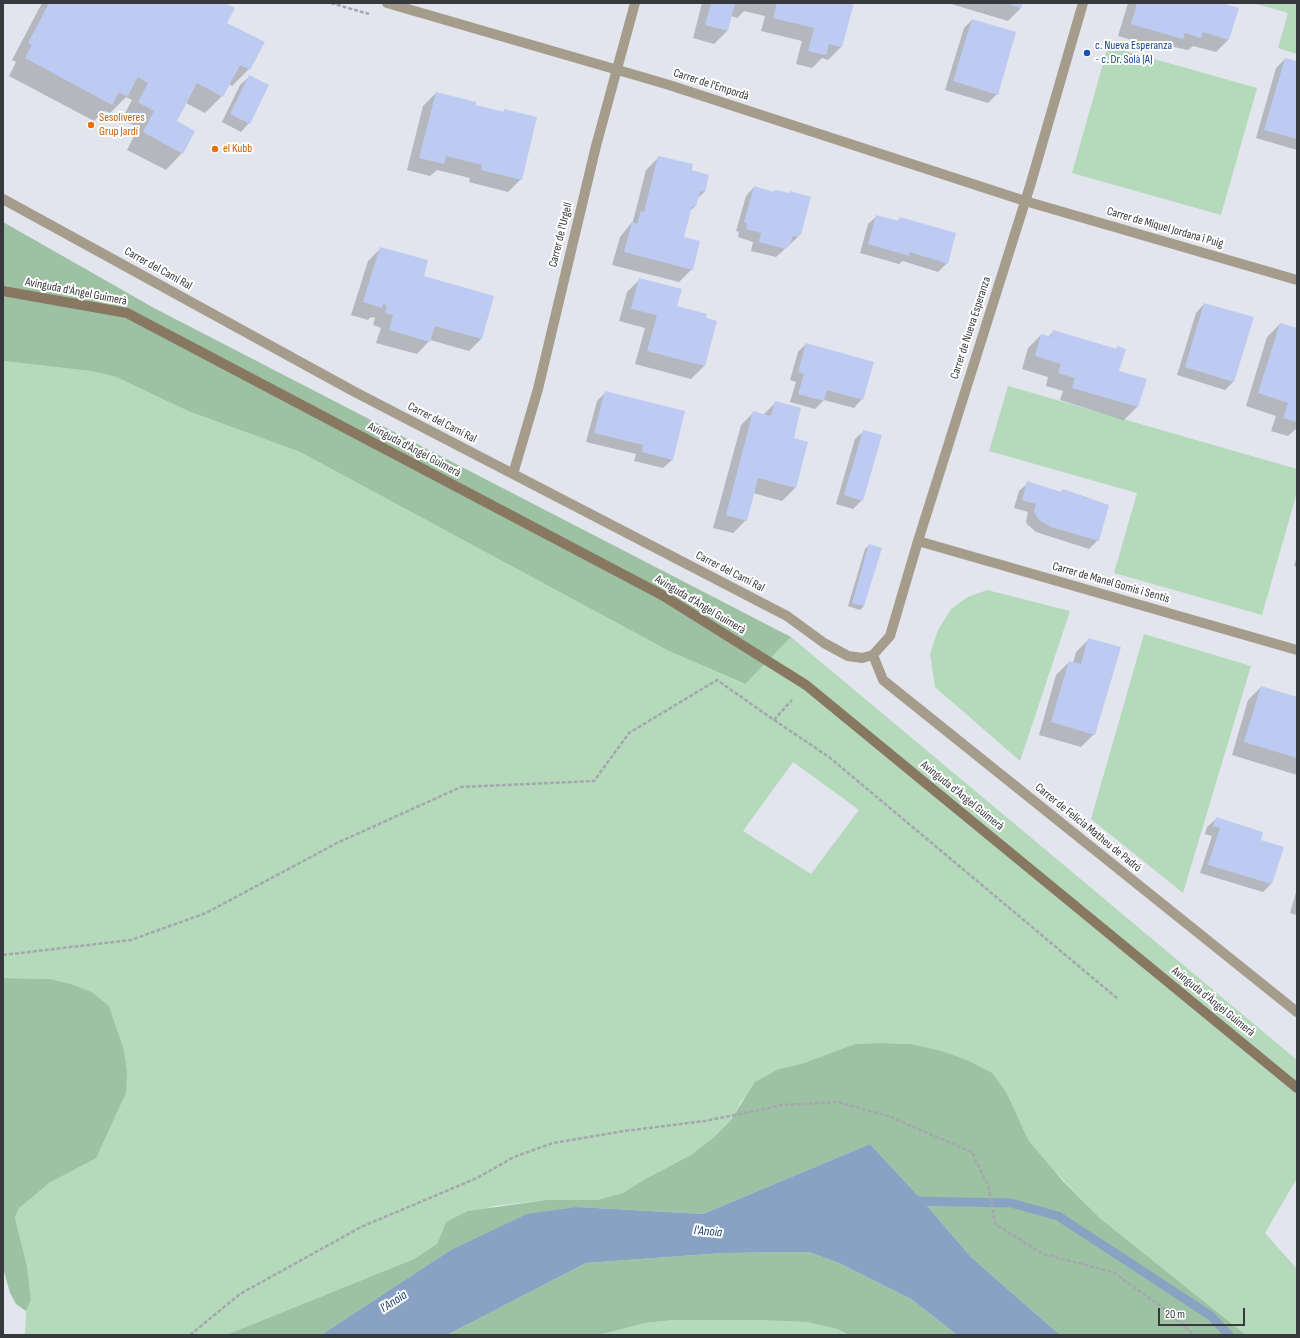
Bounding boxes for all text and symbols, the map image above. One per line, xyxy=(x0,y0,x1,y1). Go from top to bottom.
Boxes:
place label: c. Nueva Esperanza - c. Dr. Solà (A) xyxy=(1095,39,1172,67)
marker: c. Nueva Esperanza - c. Dr. Solà (A) xyxy=(1082,48,1092,58)
street label: Carrer de l'Empordà xyxy=(671,66,751,104)
place label: Sesoliveres Grup Jardí xyxy=(99,111,145,139)
marker: Sesoliveres Grup Jardí xyxy=(86,120,96,130)
place label: el Kubb xyxy=(223,142,252,156)
marker: el Kubb xyxy=(210,144,220,154)
street label: Carrer de l'Urgell xyxy=(546,201,576,269)
street label: Carrer de Miquel Jordana i Puig xyxy=(1105,204,1225,252)
street label: Carrer del Camí Ral xyxy=(122,244,194,294)
street label: Avinguda d'Àngel Guimerà xyxy=(24,275,128,309)
street label: Carrer de Nueva Esperanza xyxy=(948,275,994,381)
street label: Carrer del Camí Ral xyxy=(405,399,479,447)
street label: Avinguda d'Àngel Guimerà xyxy=(365,419,463,481)
street label: Carrer del Camí Ral xyxy=(693,548,767,596)
street label: Carrer de Manel Gomis i Sentís xyxy=(1051,559,1171,607)
street label: Avinguda d'Àngel Guimerà xyxy=(652,572,748,638)
street label: Avinguda d'Àngel Guimerà xyxy=(917,758,1007,834)
street label: Carrer de Felícia Matheu de Padró xyxy=(1032,781,1144,875)
street label: Avinguda d'Àngel Guimerà xyxy=(1168,964,1258,1040)
water label: l'Anoia xyxy=(693,1223,723,1241)
water label: l'Anoia xyxy=(378,1288,410,1316)
scale bar xyxy=(1160,1300,1247,1326)
text: 20 m xyxy=(1165,1307,1185,1322)

